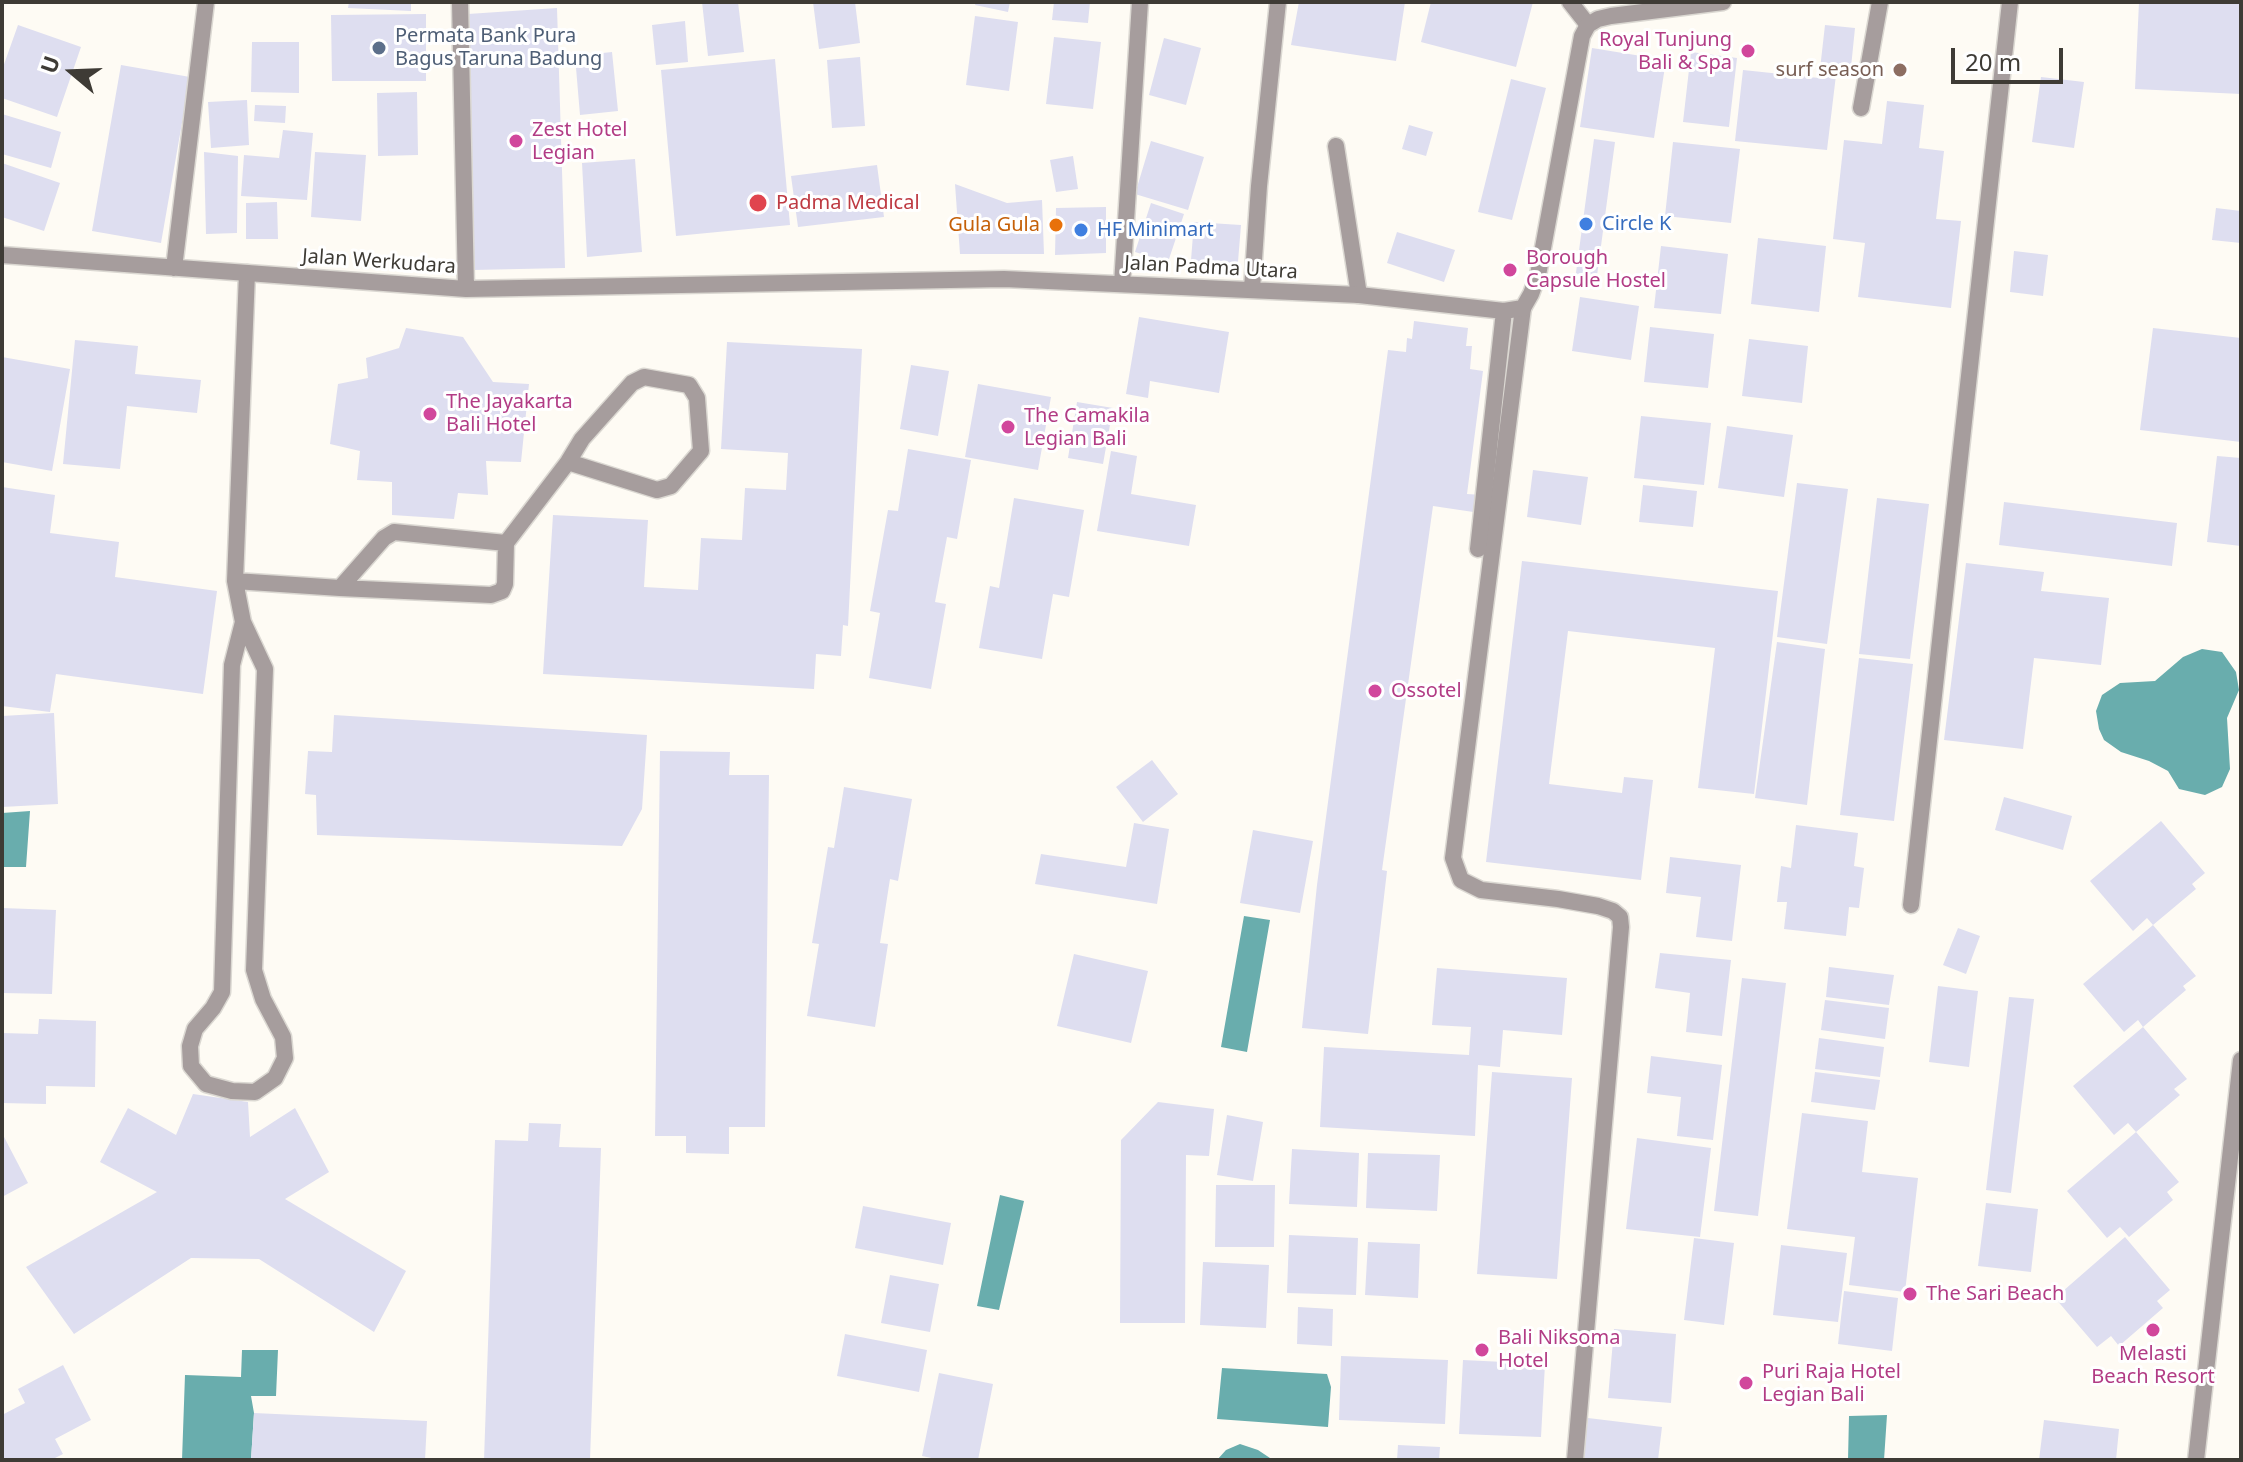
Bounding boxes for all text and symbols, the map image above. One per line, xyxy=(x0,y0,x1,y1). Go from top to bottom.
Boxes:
place label: Permata Bank Pura Bagus Taruna Badung xyxy=(395,24,602,71)
place label: Royal Tunjung Bali & Spa xyxy=(1599,28,1732,75)
north arrow xyxy=(32,32,112,112)
scale bar xyxy=(1955,32,2067,82)
marker: Permata Bank Pura Bagus Taruna Badung xyxy=(370,39,388,57)
marker: Royal Tunjung Bali & Spa xyxy=(1739,42,1757,60)
text: 20 m xyxy=(1965,45,2021,78)
text: U xyxy=(32,51,66,77)
place label: surf season xyxy=(1776,58,1884,82)
marker: surf season xyxy=(1891,61,1909,79)
place label: Zest Hotel Legian xyxy=(532,118,627,165)
marker: Zest Hotel Legian xyxy=(507,132,525,150)
place label: Padma Medical xyxy=(776,191,920,215)
marker: Padma Medical xyxy=(747,192,769,214)
place label: Circle K xyxy=(1602,212,1671,236)
place label: Gula Gula xyxy=(948,213,1040,237)
marker: Circle K xyxy=(1577,215,1595,233)
marker: Gula Gula xyxy=(1047,216,1065,234)
place label: HF Minimart xyxy=(1097,218,1214,242)
marker: HF Minimart xyxy=(1072,221,1090,239)
street label: Jalan Werkudara xyxy=(301,245,457,279)
place label: Borough Capsule Hostel xyxy=(1526,246,1666,293)
street label: Jalan Padma Utara xyxy=(1124,251,1298,285)
marker: Borough Capsule Hostel xyxy=(1501,261,1519,279)
place label: The Jayakarta Bali Hotel xyxy=(446,390,573,437)
place label: The Camakila Legian Bali xyxy=(1024,404,1150,451)
marker: The Jayakarta Bali Hotel xyxy=(421,405,439,423)
marker: The Camakila Legian Bali xyxy=(999,418,1017,436)
place label: Ossotel xyxy=(1391,679,1462,703)
marker: Ossotel xyxy=(1366,682,1384,700)
place label: The Sari Beach xyxy=(1926,1282,2064,1306)
marker: The Sari Beach xyxy=(1901,1285,1919,1303)
marker: Melasti Beach Resort xyxy=(2144,1321,2162,1339)
place label: Bali Niksoma Hotel xyxy=(1498,1326,1620,1373)
marker: Bali Niksoma Hotel xyxy=(1473,1341,1491,1359)
place label: Melasti Beach Resort xyxy=(2091,1342,2215,1389)
place label: Puri Raja Hotel Legian Bali xyxy=(1762,1360,1901,1407)
marker: Puri Raja Hotel Legian Bali xyxy=(1737,1374,1755,1392)

